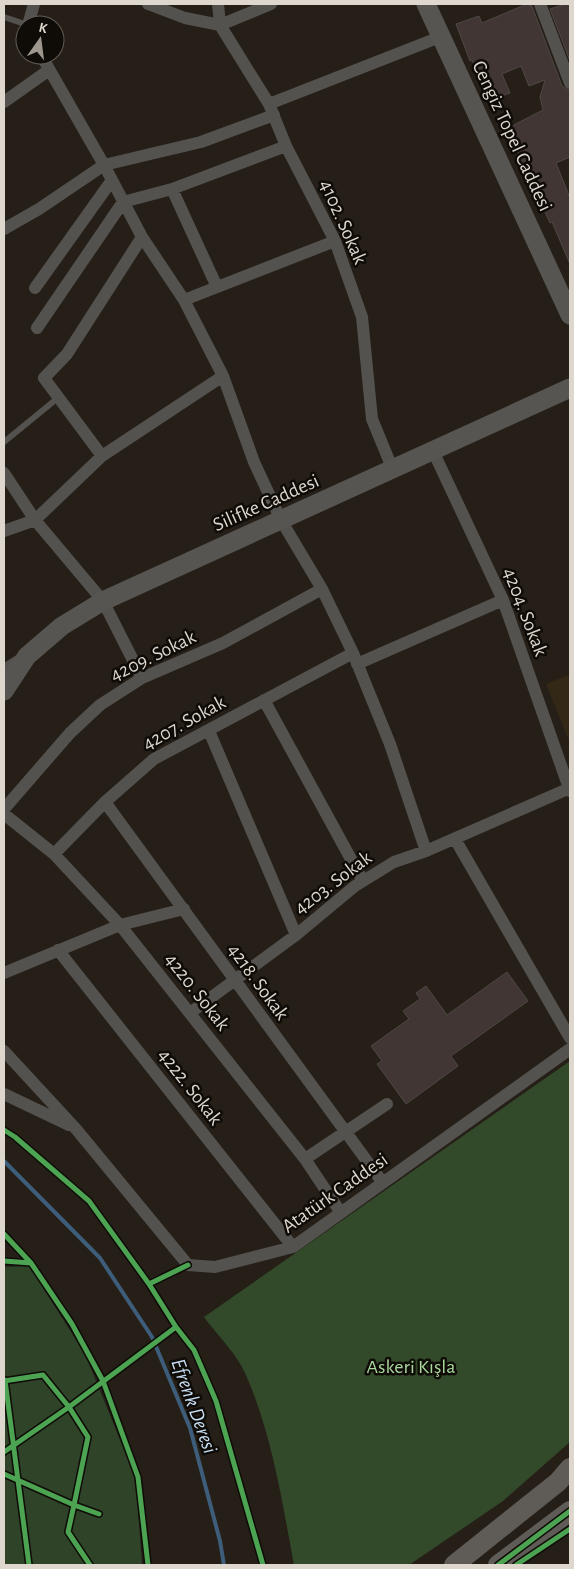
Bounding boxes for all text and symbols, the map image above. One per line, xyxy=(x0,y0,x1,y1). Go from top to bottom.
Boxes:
north arrow xyxy=(15,15,65,65)
text: K xyxy=(37,21,49,36)
street label: Cengiz Topel Caddesi xyxy=(468,58,556,214)
street label: 4102. Sokak xyxy=(316,177,370,267)
street label: Silifke Caddesi xyxy=(210,471,322,535)
street label: 4204. Sokak xyxy=(499,565,551,659)
street label: 4209. Sokak xyxy=(107,627,199,685)
street label: 4207. Sokak xyxy=(139,692,229,754)
street label: 4203. Sokak xyxy=(291,848,375,918)
street label: 4218. Sokak xyxy=(224,940,292,1024)
street label: 4220. Sokak xyxy=(161,950,233,1034)
street label: 4222. Sokak xyxy=(154,1045,226,1129)
street label: Atatürk Caddesi xyxy=(279,1149,391,1237)
water label: Efrenk Deresi xyxy=(167,1356,221,1457)
park label: Askeri Kışla xyxy=(367,1357,455,1377)

